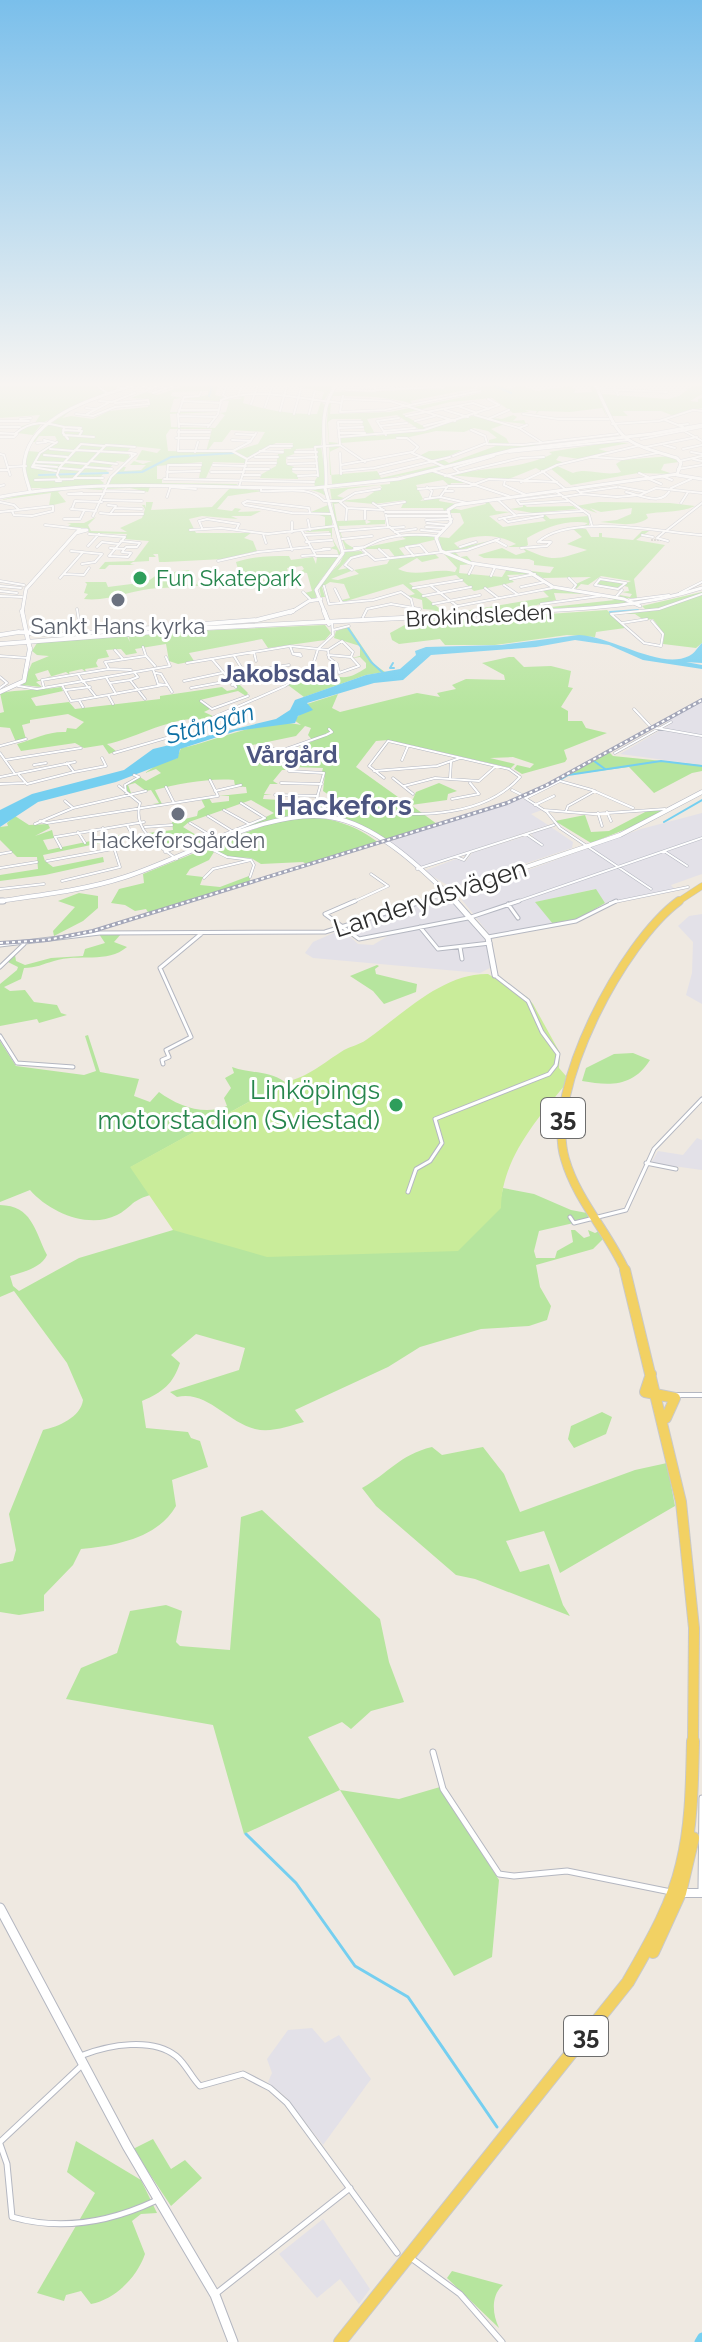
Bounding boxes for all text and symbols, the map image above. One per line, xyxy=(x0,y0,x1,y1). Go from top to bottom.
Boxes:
place label: Fun Skatepark xyxy=(156,565,302,591)
marker: Fun Skatepark xyxy=(131,569,149,587)
marker: Sankt Hans kyrka xyxy=(109,591,127,609)
street label: Brokindsleden xyxy=(405,598,553,632)
place label: Sankt Hans kyrka xyxy=(31,613,205,639)
district label: Jakobsdal xyxy=(221,659,338,688)
water label: Stångån xyxy=(161,697,258,750)
district label: Vårgård xyxy=(246,740,338,769)
district label: Hackefors xyxy=(276,789,412,822)
marker: Hackeforsgården xyxy=(169,805,187,823)
place label: Hackeforsgården xyxy=(91,827,265,853)
street label: Landerydsvägen xyxy=(330,853,530,943)
place label: Linköpings motorstadion (Sviestad) xyxy=(98,1075,380,1135)
marker: Linköpings motorstadion (Sviestad) xyxy=(387,1096,405,1114)
road number: 35 xyxy=(541,1098,585,1138)
road number: 35 xyxy=(564,2016,608,2056)

